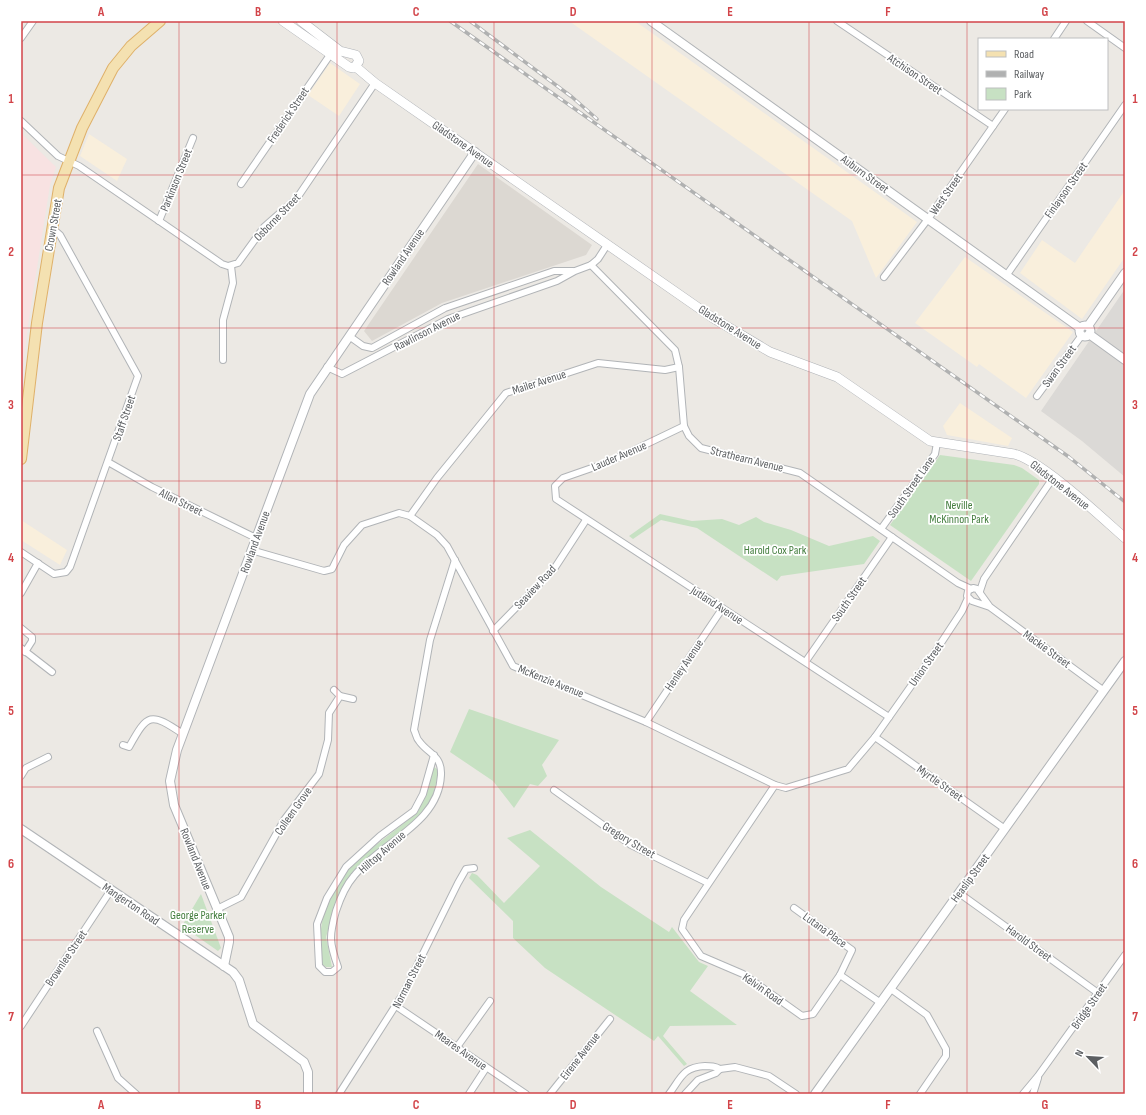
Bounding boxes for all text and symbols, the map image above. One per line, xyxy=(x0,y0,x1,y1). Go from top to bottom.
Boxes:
text: A xyxy=(97,4,105,20)
text: B xyxy=(255,4,261,20)
text: C xyxy=(413,4,420,20)
text: D xyxy=(570,4,577,20)
text: E xyxy=(727,4,733,20)
text: F xyxy=(885,4,891,20)
text: G xyxy=(1042,4,1049,20)
legend xyxy=(978,38,1108,110)
text: Road xyxy=(1014,47,1034,62)
street label: Atchison Street xyxy=(884,50,945,98)
text: Railway xyxy=(1014,67,1045,82)
street label: Frederick Street xyxy=(264,84,313,146)
text: Park xyxy=(1014,87,1032,102)
text: 1 xyxy=(8,91,14,107)
text: 1 xyxy=(1132,91,1138,107)
street label: Gladstone Avenue xyxy=(429,118,497,171)
street label: Parkinson Street xyxy=(157,146,196,214)
street label: Auburn Street xyxy=(837,151,892,197)
street label: Finlayson Street xyxy=(1042,159,1091,221)
street label: West Street xyxy=(927,170,966,218)
street label: Osborne Street xyxy=(251,190,304,244)
street label: Crown Street xyxy=(41,197,66,253)
street label: Rowland Avenue xyxy=(379,226,428,289)
text: 2 xyxy=(8,244,14,260)
text: 2 xyxy=(1132,244,1138,260)
street label: Gladstone Avenue xyxy=(695,302,764,353)
street label: Rawlinson Avenue xyxy=(392,308,463,355)
street label: Swan Street xyxy=(1039,342,1080,390)
street label: Mailer Avenue xyxy=(510,367,568,398)
street label: Staff Street xyxy=(110,393,139,443)
text: 3 xyxy=(8,397,14,413)
text: 3 xyxy=(1132,397,1138,413)
street label: Lauder Avenue xyxy=(589,438,649,475)
street label: Strathearn Avenue xyxy=(709,443,785,476)
street label: South Street Lane xyxy=(885,453,938,521)
street label: Gladstone Avenue xyxy=(1027,457,1093,514)
street label: Allan Street xyxy=(156,485,205,520)
park label: Neville McKinnon Park xyxy=(929,498,989,527)
street label: Rowland Avenue xyxy=(237,509,274,575)
park label: Harold Cox Park xyxy=(744,543,807,558)
text: 4 xyxy=(8,550,14,566)
text: 4 xyxy=(1132,550,1138,566)
street label: Seaview Road xyxy=(511,562,560,612)
street label: South Street xyxy=(829,574,870,625)
street label: Jutland Avenue xyxy=(687,582,746,628)
street label: Mackie Street xyxy=(1020,627,1074,672)
street label: Henley Avenue xyxy=(662,637,707,694)
street label: Union Street xyxy=(906,639,947,689)
street label: McKenzie Avenue xyxy=(516,661,586,702)
text: 5 xyxy=(8,703,14,719)
text: 5 xyxy=(1132,703,1138,719)
street label: Myrtle Street xyxy=(914,762,966,805)
street label: Colleen Grove xyxy=(271,784,316,838)
street label: Gregory Street xyxy=(599,819,658,862)
street label: Rowland Avenue xyxy=(176,826,215,892)
street label: Hilltop Avenue xyxy=(356,828,409,877)
street label: Heaslip Street xyxy=(948,851,993,906)
text: 6 xyxy=(8,856,14,872)
text: 6 xyxy=(1132,856,1138,872)
street label: Mangerton Road xyxy=(99,880,162,929)
park label: George Parker Reserve xyxy=(170,908,227,937)
street label: Lutana Place xyxy=(800,909,850,952)
street label: Harold Street xyxy=(1003,922,1055,965)
street label: Brownlee Street xyxy=(42,927,91,989)
street label: Norman Street xyxy=(389,951,430,1011)
street label: Kelvin Road xyxy=(739,970,786,1009)
street label: Bridge Street xyxy=(1068,980,1111,1032)
text: 7 xyxy=(8,1009,14,1025)
text: 7 xyxy=(1132,1009,1138,1025)
street label: Meares Avenue xyxy=(432,1027,490,1074)
street label: Eirene Avenue xyxy=(557,1029,604,1083)
north arrow xyxy=(1068,1037,1108,1077)
text: N xyxy=(1072,1047,1087,1058)
text: A xyxy=(97,1097,105,1113)
text: B xyxy=(255,1097,261,1113)
text: C xyxy=(413,1097,420,1113)
text: D xyxy=(570,1097,577,1113)
text: E xyxy=(727,1097,733,1113)
text: F xyxy=(885,1097,891,1113)
text: G xyxy=(1042,1097,1049,1113)

